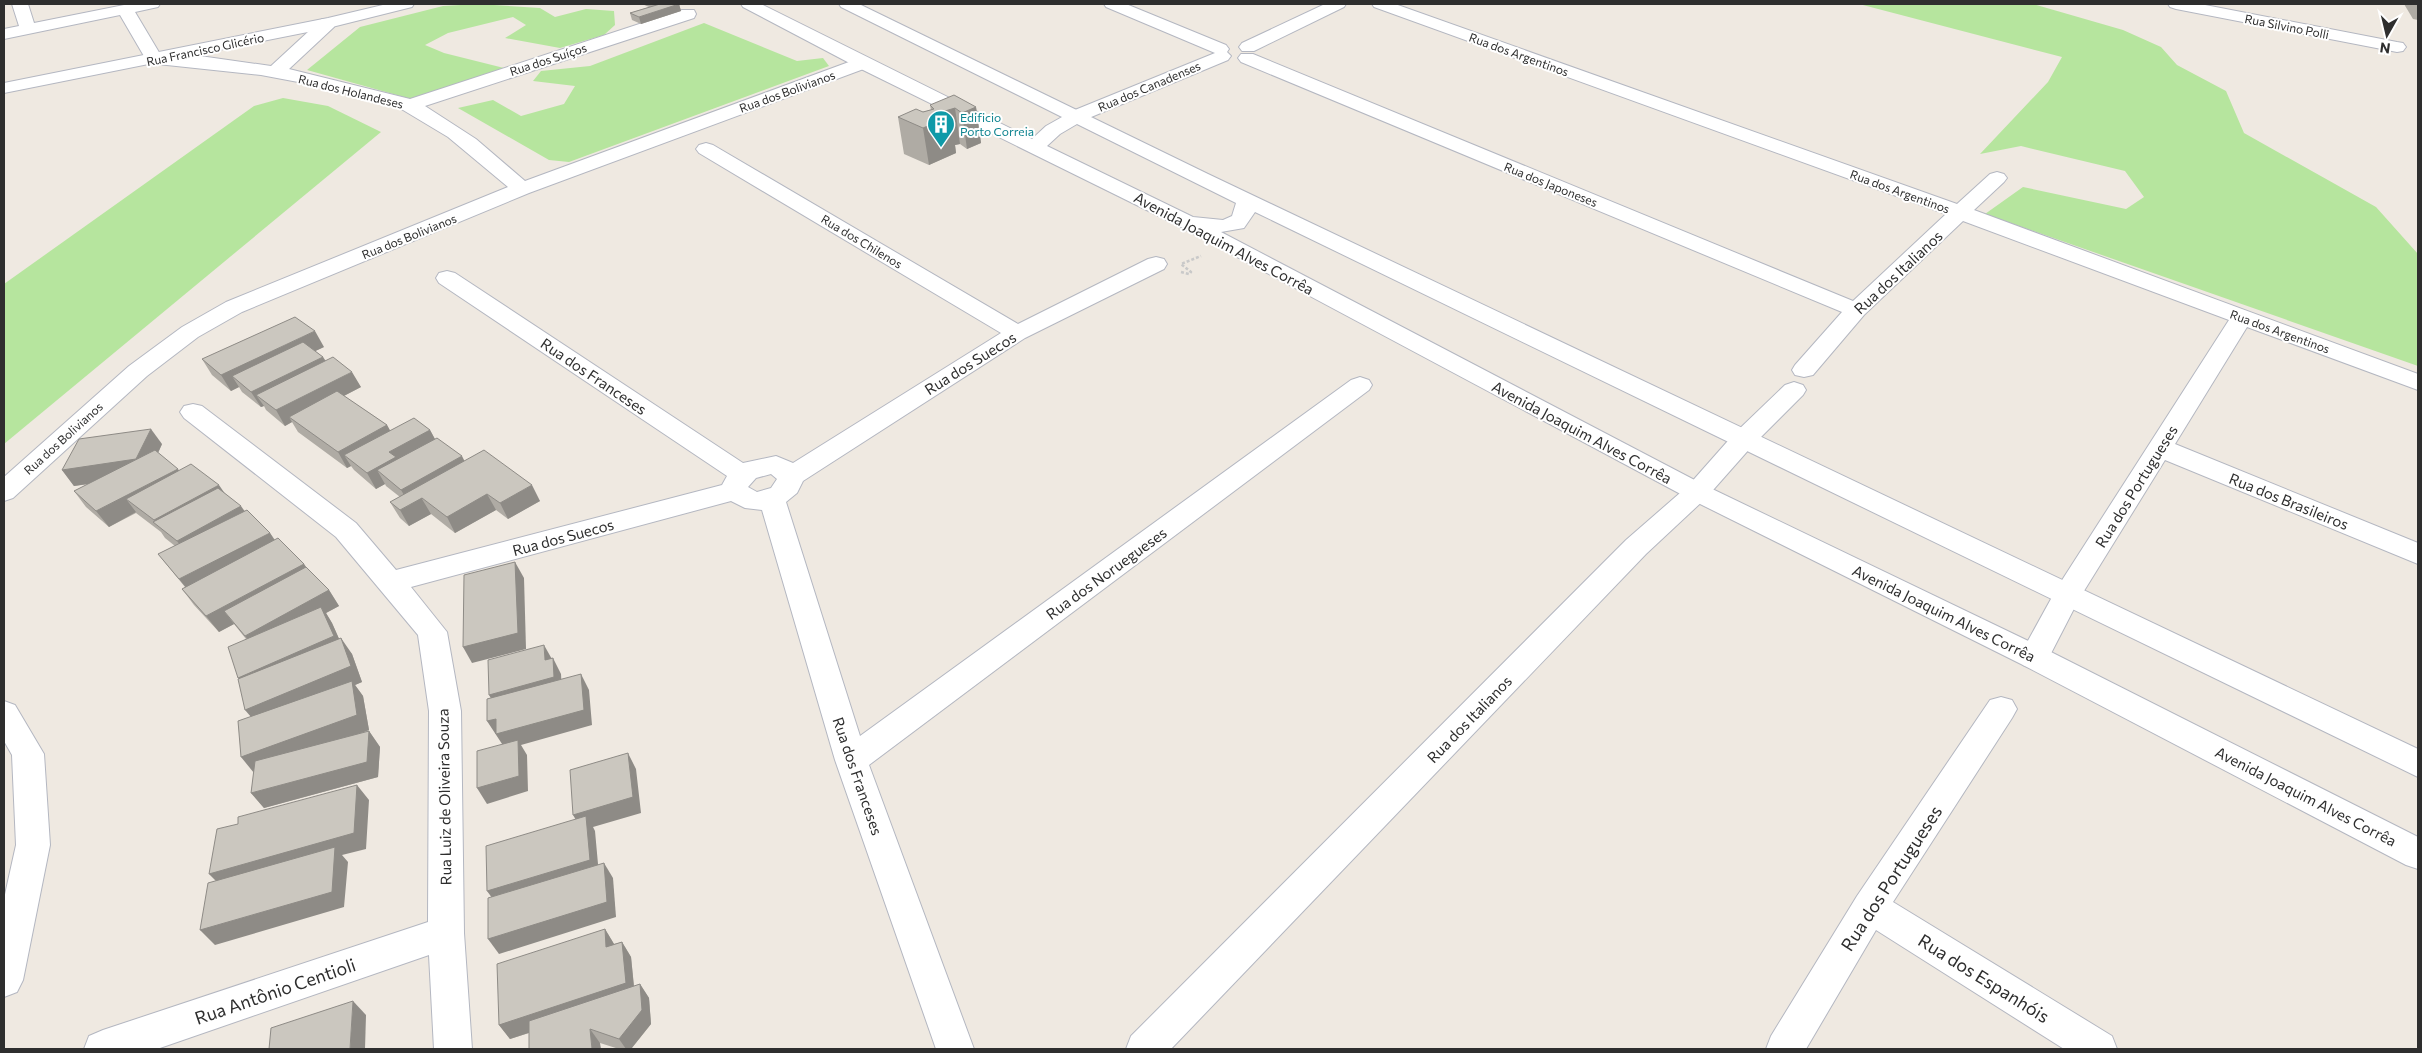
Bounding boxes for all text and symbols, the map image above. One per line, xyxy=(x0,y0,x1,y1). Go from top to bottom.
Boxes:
north arrow xyxy=(2362,10,2412,60)
street label: Rua Silvino Polli xyxy=(2244,11,2330,41)
street label: Rua dos Argentinos xyxy=(1467,29,1571,79)
street label: Rua Francisco Glicério xyxy=(145,30,265,68)
text: N xyxy=(2379,39,2392,58)
street label: Rua dos Suíços xyxy=(508,40,588,78)
street label: Rua dos Canadenses xyxy=(1096,58,1202,114)
street label: Rua dos Bolivianos xyxy=(737,67,837,115)
street label: Rua dos Holandeses xyxy=(297,71,405,111)
building icon: Edificio Porto Correia xyxy=(926,109,956,148)
place label: Edificio Porto Correia xyxy=(960,110,1034,138)
street label: Rua dos Japoneses xyxy=(1502,159,1600,210)
street label: Rua dos Argentinos xyxy=(1848,166,1952,216)
street label: Avenida Joaquim Alves Corrêa xyxy=(1131,188,1317,298)
street label: Rua dos Bolivianos xyxy=(360,211,458,261)
street label: Rua dos Chilenos xyxy=(819,211,905,271)
street label: Rua dos Italianos xyxy=(1850,226,1946,318)
street label: Rua dos Argentinos xyxy=(2228,306,2332,356)
street label: Rua dos Suecos xyxy=(921,328,1019,398)
street label: Rua dos Franceses xyxy=(538,334,650,418)
street label: Avenida Joaquim Alves Corrêa xyxy=(1489,377,1675,487)
street label: Rua dos Bolivianos xyxy=(21,399,105,477)
street label: Rua dos Portugueses xyxy=(2091,421,2181,550)
street label: Rua dos Brasileiros xyxy=(2227,469,2352,533)
street label: Rua dos Suecos xyxy=(510,515,616,559)
street label: Rua dos Noruegueses xyxy=(1042,523,1170,623)
street label: Avenida Joaquim Alves Corrêa xyxy=(1850,561,2038,665)
street label: Rua dos Italianos xyxy=(1423,672,1515,766)
street label: Rua Luiz de Oliveira Souza xyxy=(433,708,455,886)
street label: Rua dos Franceses xyxy=(829,715,887,838)
street label: Avenida Joaquim Alves Corrêa xyxy=(2212,742,2400,850)
street label: Rua dos Portugueses xyxy=(1836,801,1946,955)
street label: Rua dos Espanhóis xyxy=(1914,929,2054,1027)
street label: Rua Antônio Centioli xyxy=(192,953,358,1029)

